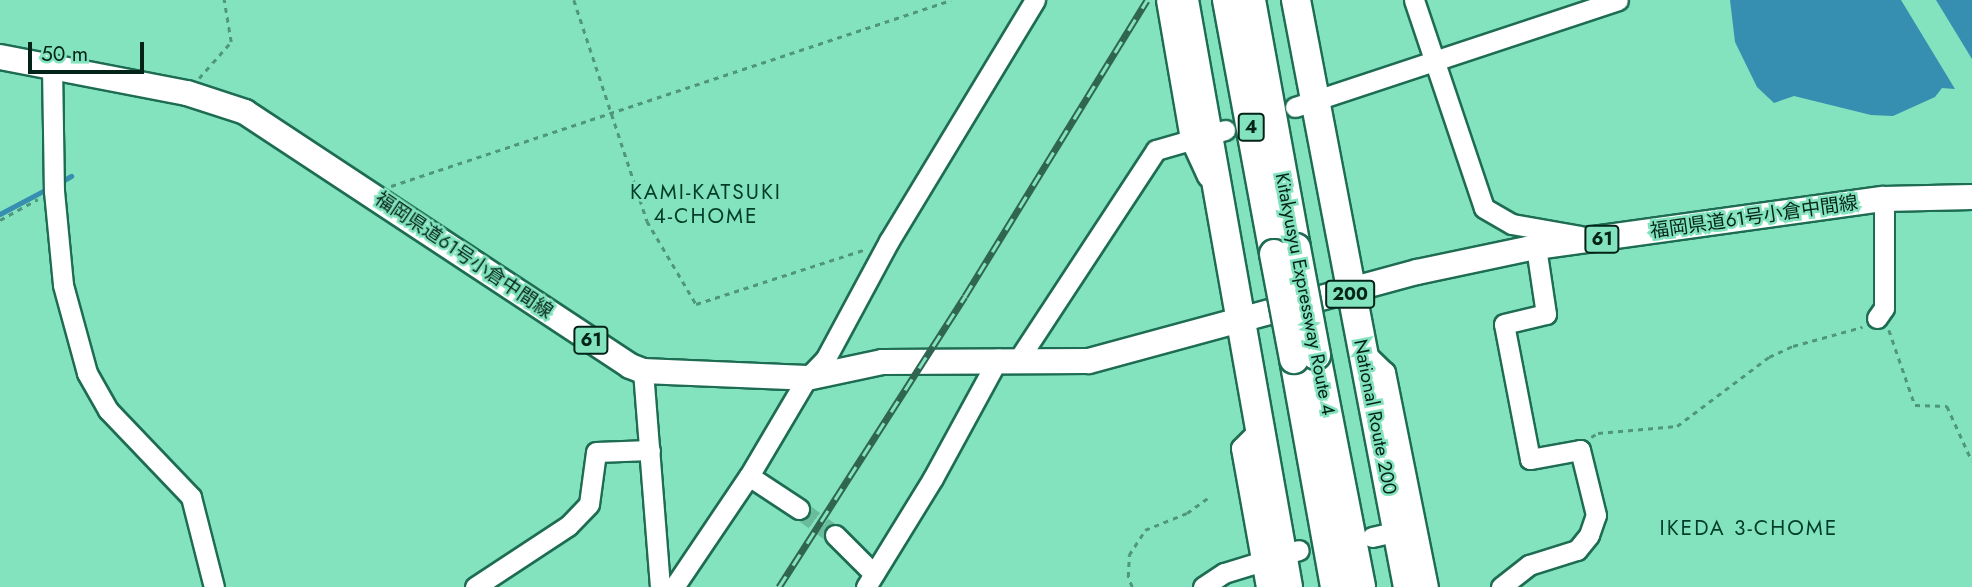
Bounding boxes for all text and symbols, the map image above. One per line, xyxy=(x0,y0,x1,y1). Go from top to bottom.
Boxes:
scale bar xyxy=(32,28,147,72)
text: 50 m xyxy=(41,39,88,69)
road number: 4 xyxy=(1237,112,1265,142)
street label: Kitakyusyu Expressway Route 4 xyxy=(1270,171,1340,417)
district label: KAMI-KATSUKI 4-CHOME xyxy=(632,179,780,229)
street label: 福岡県道61号小倉中間線 xyxy=(371,187,557,323)
street label: 福岡県道61号小倉中間線 xyxy=(1649,191,1859,243)
road number: 61 xyxy=(1583,225,1621,254)
road number: 200 xyxy=(1324,280,1376,308)
road number: 61 xyxy=(572,326,610,354)
street label: National Route 200 xyxy=(1349,337,1401,497)
district label: IKEDA 3-CHOME xyxy=(1661,515,1837,541)

